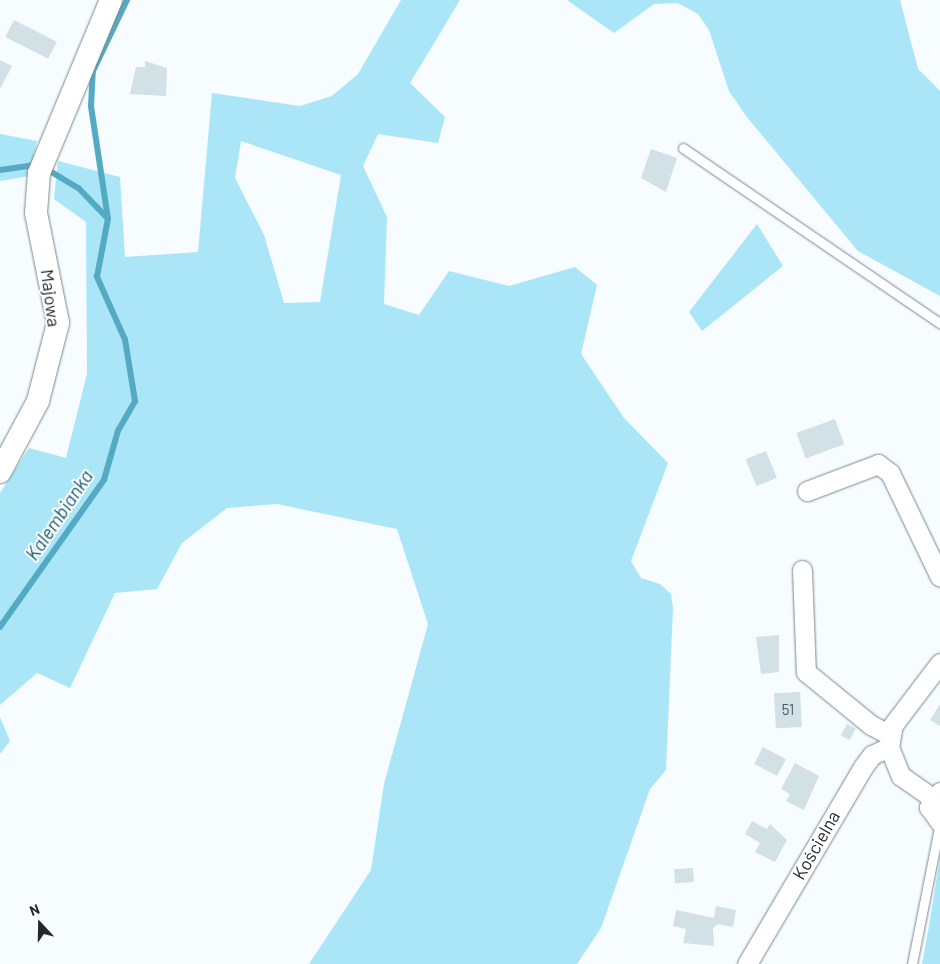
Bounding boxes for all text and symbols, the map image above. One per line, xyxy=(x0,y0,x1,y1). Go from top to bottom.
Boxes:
street label: Majowa xyxy=(37,268,65,328)
water label: Kalembianka xyxy=(20,465,98,565)
house number: 51 xyxy=(782,701,794,719)
street label: Kościelna xyxy=(788,807,844,883)
north arrow xyxy=(15,899,65,949)
text: N xyxy=(27,900,42,919)

